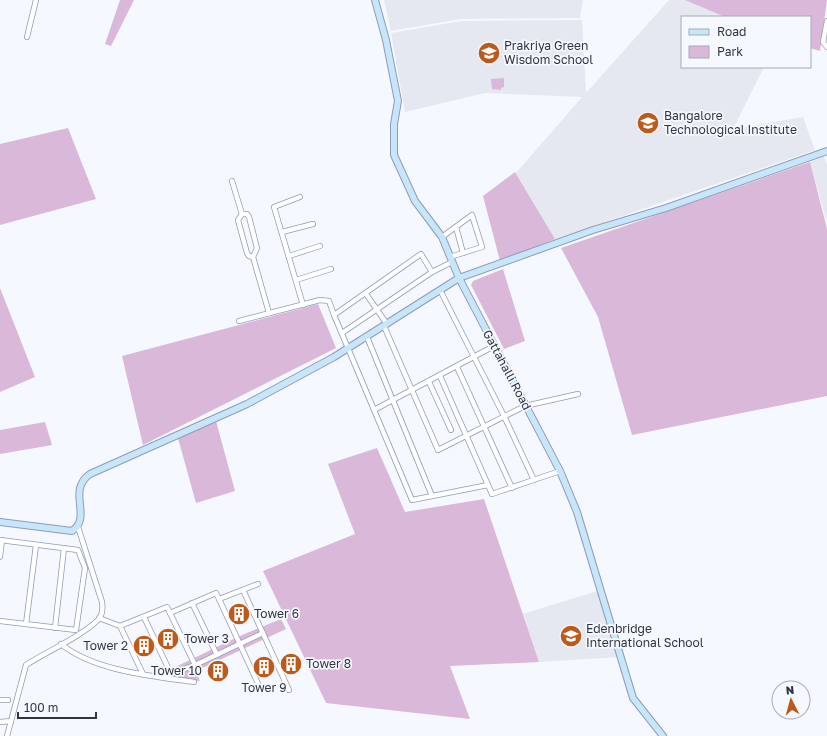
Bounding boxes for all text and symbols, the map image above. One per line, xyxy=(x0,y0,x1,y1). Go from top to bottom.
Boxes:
legend xyxy=(681,16,811,68)
text: Road xyxy=(717,24,746,39)
place label: Prakriya Green Wisdom School xyxy=(504,38,593,67)
school or university icon: Prakriya Green Wisdom School xyxy=(476,40,502,66)
text: Park xyxy=(717,44,743,59)
place label: Bangalore Technological Institute xyxy=(664,108,797,137)
school or university icon: Bangalore Technological Institute xyxy=(635,110,661,136)
street label: Gattahalli Road xyxy=(480,327,535,413)
building icon: Tower 6 xyxy=(226,601,252,627)
place label: Tower 6 xyxy=(254,606,299,621)
place label: Edenbridge International School xyxy=(586,621,704,650)
school or university icon: Edenbridge International School xyxy=(558,623,584,649)
building icon: Tower 3 xyxy=(155,626,181,652)
place label: Tower 3 xyxy=(184,631,229,646)
building icon: Tower 2 xyxy=(131,633,157,659)
place label: Tower 2 xyxy=(83,638,128,653)
building icon: Tower 8 xyxy=(278,651,304,677)
building icon: Tower 9 xyxy=(251,654,277,680)
place label: Tower 8 xyxy=(306,656,351,671)
building icon: Tower 10 xyxy=(205,658,231,684)
place label: Tower 10 xyxy=(151,663,202,678)
place label: Tower 9 xyxy=(242,680,286,695)
north arrow xyxy=(771,680,811,720)
text: N xyxy=(785,683,795,696)
scale bar xyxy=(18,694,96,720)
text: 100 m xyxy=(24,700,58,715)

